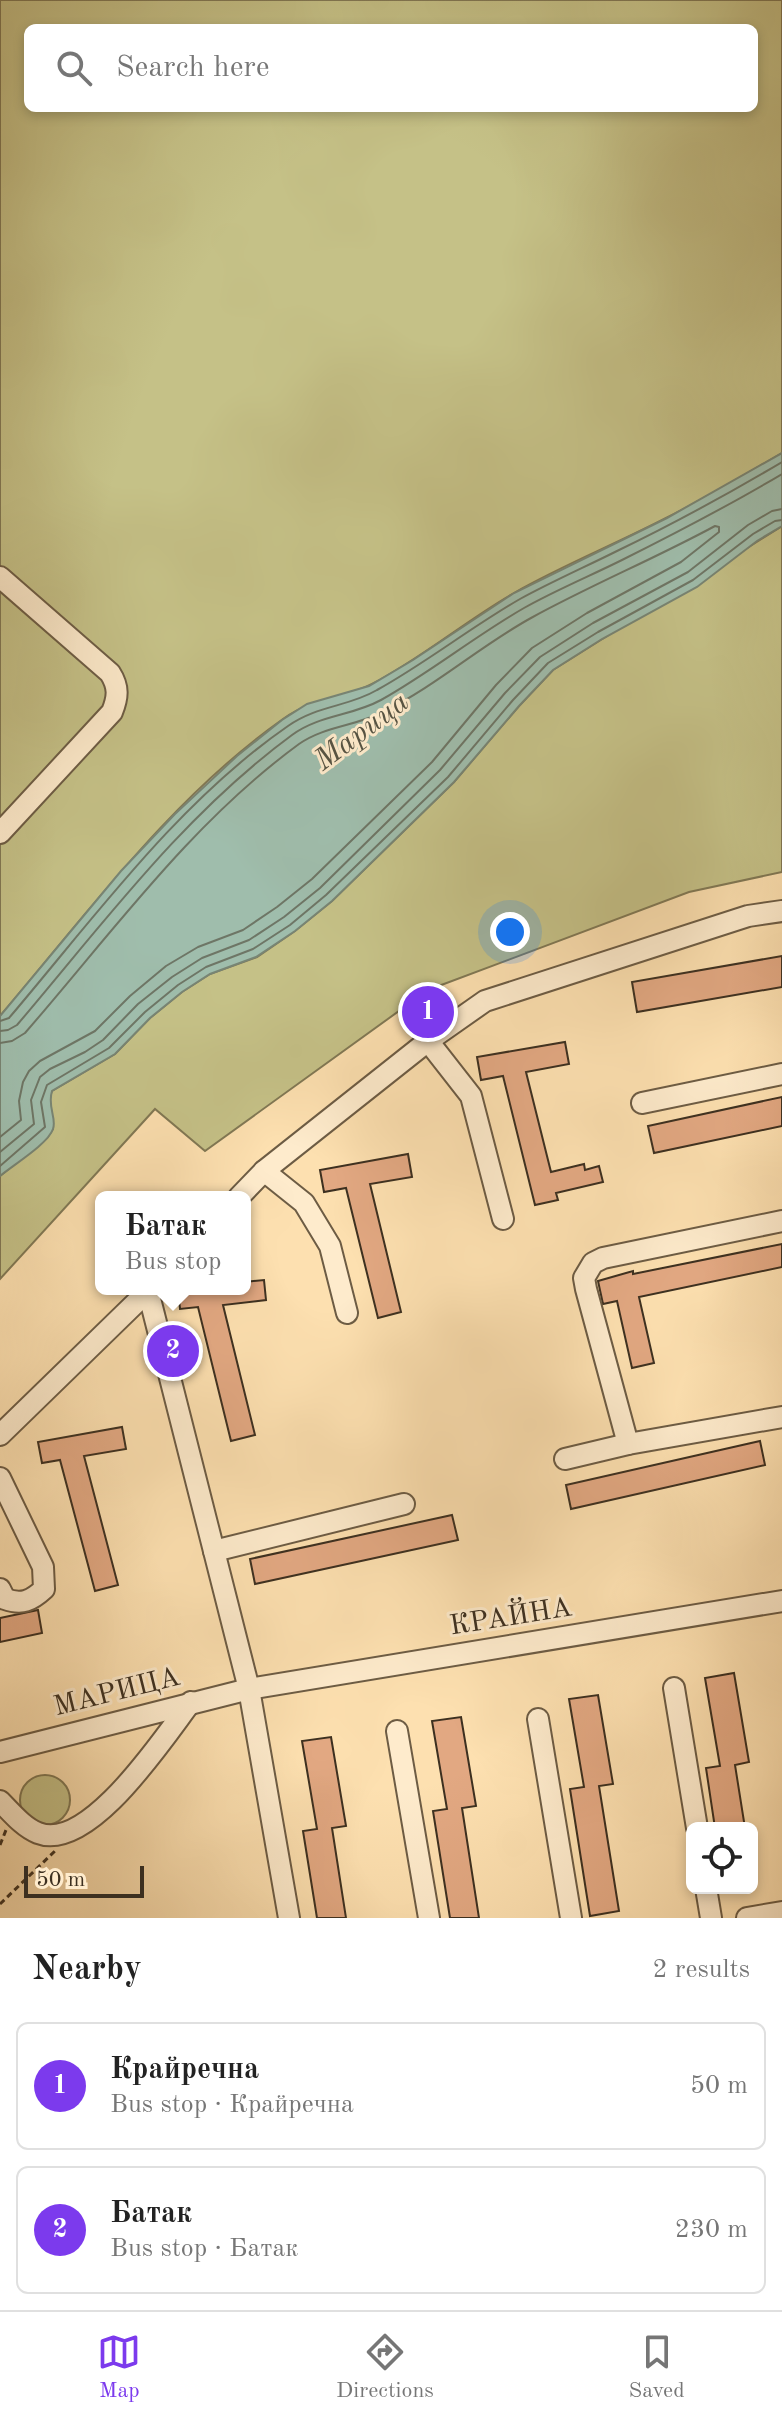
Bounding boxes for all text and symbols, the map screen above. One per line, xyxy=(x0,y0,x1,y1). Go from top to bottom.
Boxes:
search box xyxy=(24,24,758,112)
icon: search xyxy=(52,46,96,90)
text: Search here xyxy=(116,53,270,83)
water label: Марица xyxy=(308,687,415,778)
your location xyxy=(490,912,530,952)
pin: 1 xyxy=(402,982,454,1042)
popup xyxy=(95,1191,251,1295)
text: Батак xyxy=(124,1212,206,1242)
text: Bus stop xyxy=(124,1249,222,1275)
pin: 2 xyxy=(147,1321,199,1381)
street label: КРАЙНА xyxy=(447,1589,574,1642)
street label: МАРИЦА xyxy=(51,1664,183,1722)
map controls xyxy=(686,1822,758,1894)
button: locate xyxy=(686,1822,758,1894)
scale bar xyxy=(24,1862,144,1898)
text: 50 m xyxy=(36,1869,85,1891)
text: Nearby xyxy=(32,1953,142,1987)
text: 2 results xyxy=(652,1957,750,1983)
text: Крайречна xyxy=(110,2055,259,2085)
text: 1 xyxy=(52,2073,68,2099)
text: 50 m xyxy=(690,2073,748,2099)
text: Bus stop · Крайречна xyxy=(110,2092,354,2118)
text: Батак xyxy=(110,2199,192,2229)
text: 2 xyxy=(52,2217,68,2243)
text: 230 m xyxy=(675,2217,748,2243)
text: Bus stop · Батак xyxy=(110,2236,298,2262)
tab: Map xyxy=(97,2330,141,2405)
tab: Directions xyxy=(336,2330,434,2405)
tab: Saved xyxy=(629,2330,685,2405)

